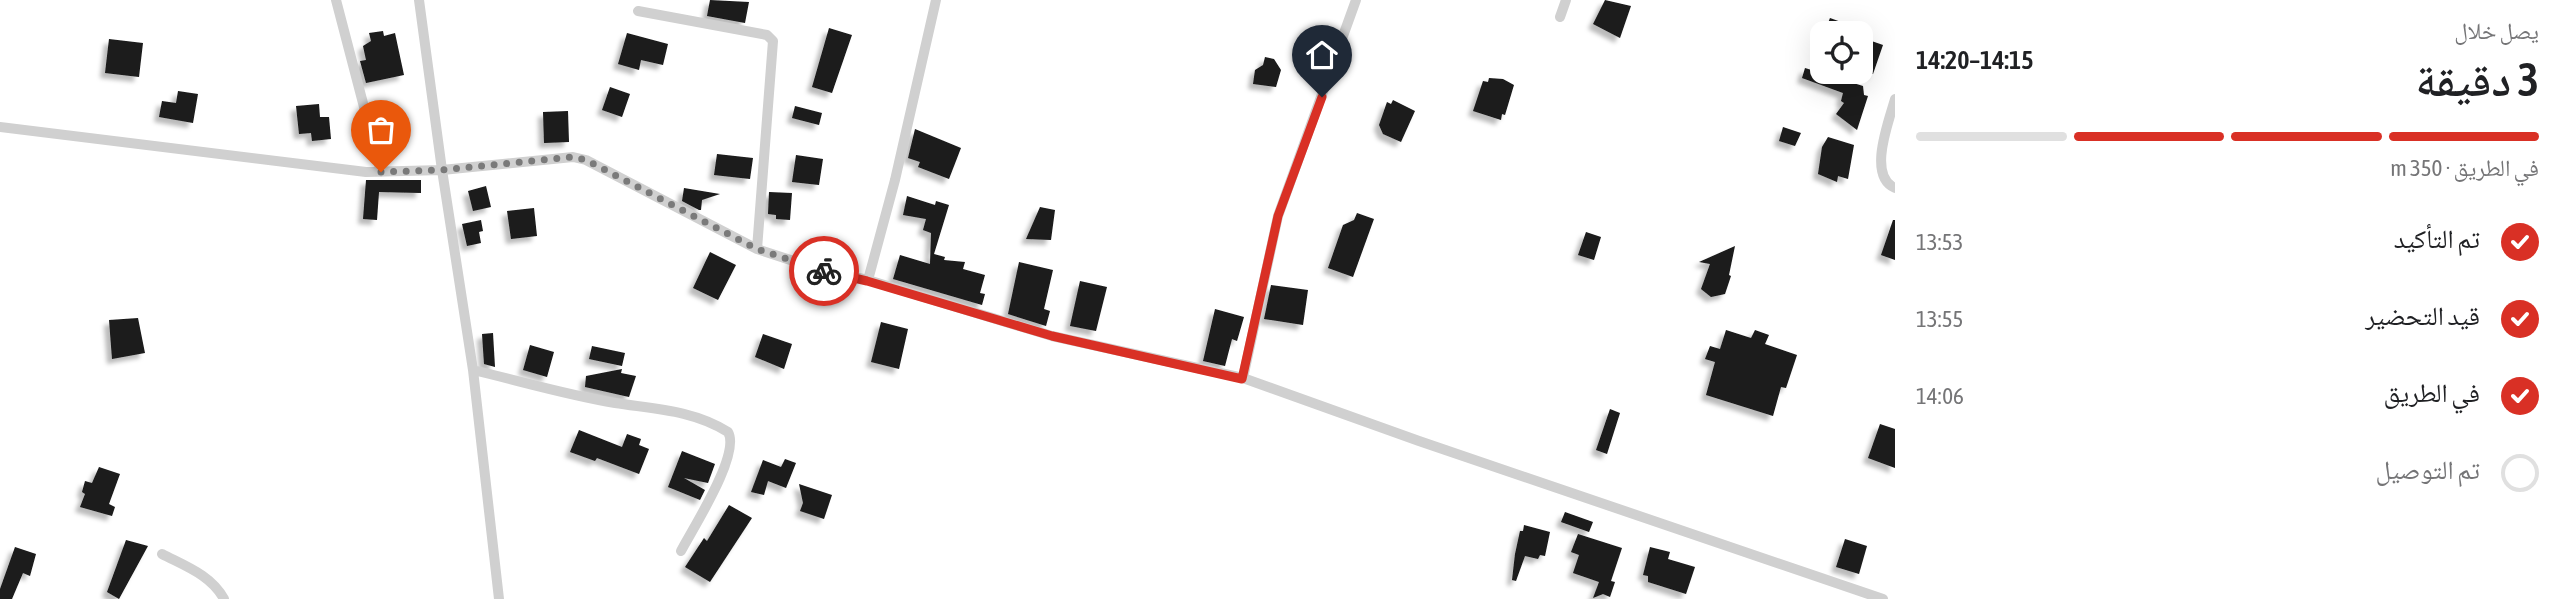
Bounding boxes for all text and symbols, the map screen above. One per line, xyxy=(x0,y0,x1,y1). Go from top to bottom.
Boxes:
text: يصل خلال xyxy=(2454,18,2539,44)
map controls xyxy=(1810,21,1873,84)
button: locate xyxy=(1810,21,1873,84)
pin xyxy=(1292,25,1352,97)
icon: home xyxy=(1303,36,1341,74)
text: 14:15–14:20 xyxy=(1916,45,2033,75)
text: 3 دقيقة xyxy=(2415,53,2539,106)
pin xyxy=(351,100,411,172)
icon: bag xyxy=(362,111,400,149)
text: في الطريق · 350 m xyxy=(2390,155,2539,181)
icon: check xyxy=(2501,223,2539,261)
text: تم التأكيد xyxy=(2394,224,2480,254)
text: 13:53 xyxy=(1916,229,1963,255)
courier xyxy=(789,236,859,306)
icon: bike xyxy=(805,252,843,290)
icon: check xyxy=(2501,300,2539,338)
text: قيد التحضير xyxy=(2365,301,2480,331)
text: 13:55 xyxy=(1916,306,1963,332)
icon: check xyxy=(2501,377,2539,415)
text: في الطريق xyxy=(2383,378,2480,408)
text: 14:06 xyxy=(1916,383,1964,409)
text: تم التوصيل xyxy=(2375,455,2480,485)

